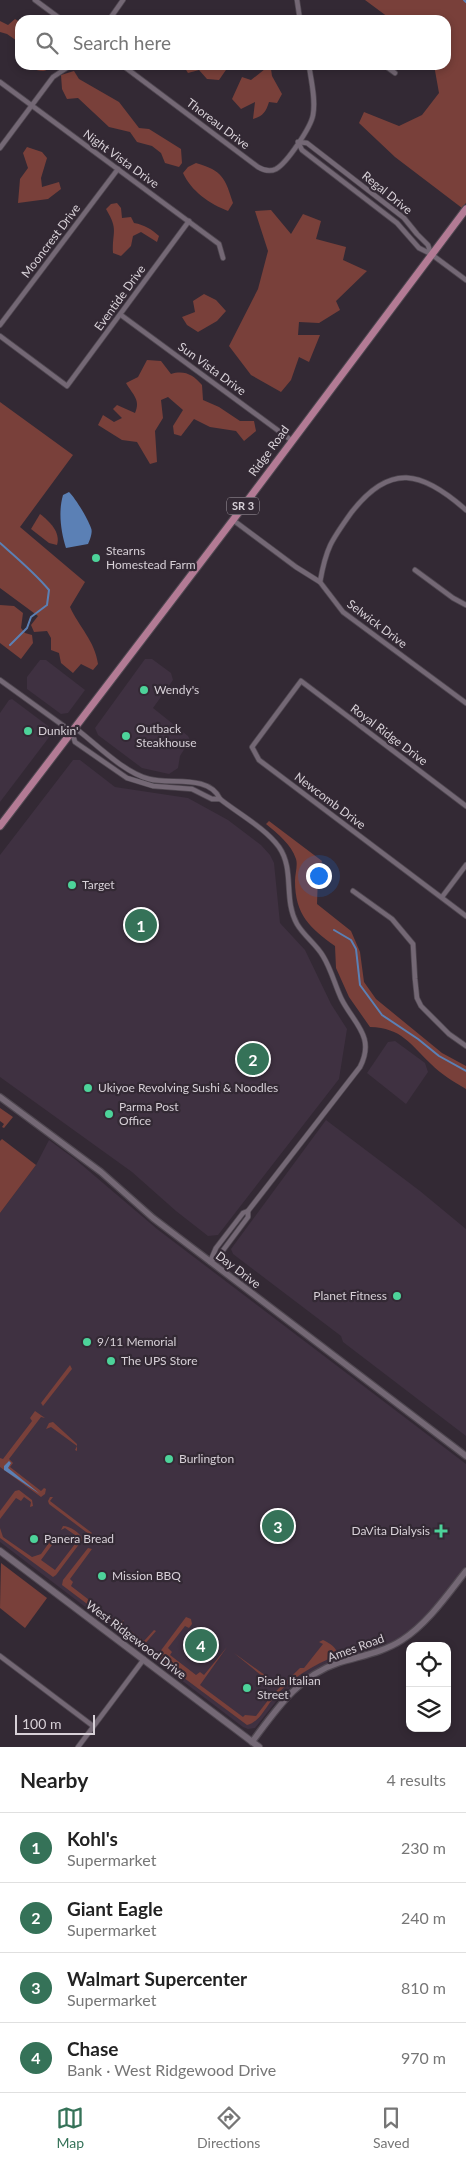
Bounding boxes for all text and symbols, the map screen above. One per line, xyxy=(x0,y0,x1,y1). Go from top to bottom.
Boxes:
search box xyxy=(15,15,451,70)
icon: search xyxy=(33,29,61,57)
text: Search here xyxy=(73,31,171,54)
street label: Thoreau Drive xyxy=(184,95,253,152)
street label: Night Vista Drive xyxy=(81,126,162,191)
street label: Regal Drive xyxy=(359,168,415,217)
street label: Mooncrest Drive xyxy=(18,201,83,281)
street label: Eventide Drive xyxy=(91,262,149,334)
street label: Sun Vista Drive xyxy=(175,339,249,398)
street label: Ridge Road xyxy=(245,422,292,479)
road number: SR 3 xyxy=(227,498,259,514)
place label: Stearns Homestead Farm xyxy=(106,543,196,572)
marker: Stearns Homestead Farm xyxy=(90,552,102,564)
street label: Selwick Drive xyxy=(344,596,410,651)
place label: Wendy's xyxy=(154,682,199,697)
marker: Wendy's xyxy=(138,684,150,696)
street label: Royal Ridge Drive xyxy=(348,701,431,769)
place label: Outback Steakhouse xyxy=(136,721,197,750)
place label: Dunkin' xyxy=(38,723,78,738)
marker: Dunkin' xyxy=(22,725,34,737)
marker: Outback Steakhouse xyxy=(120,730,132,742)
street label: Newcomb Drive xyxy=(292,769,369,832)
your location xyxy=(306,863,332,889)
place label: Target xyxy=(82,877,115,892)
marker: Target xyxy=(66,879,78,891)
pin: 1 xyxy=(125,906,157,944)
pin: 2 xyxy=(237,1040,269,1078)
place label: Ukiyoe Revolving Sushi & Noodles xyxy=(98,1080,278,1095)
marker: Ukiyoe Revolving Sushi & Noodles xyxy=(82,1082,94,1094)
place label: Parma Post Office xyxy=(119,1099,179,1128)
marker: Parma Post Office xyxy=(103,1108,115,1120)
street label: Day Drive xyxy=(213,1248,264,1291)
place label: Planet Fitness xyxy=(313,1288,387,1303)
marker: Planet Fitness xyxy=(391,1290,403,1302)
place label: 9/11 Memorial xyxy=(97,1334,176,1349)
marker: 9/11 Memorial xyxy=(81,1336,93,1348)
place label: The UPS Store xyxy=(121,1353,197,1368)
marker: The UPS Store xyxy=(105,1355,117,1367)
place label: Burlington xyxy=(179,1451,234,1466)
marker: Burlington xyxy=(163,1453,175,1465)
pin: 3 xyxy=(262,1507,294,1545)
place label: DaVita Dialysis xyxy=(351,1523,430,1538)
marker: DaVita Dialysis xyxy=(434,1524,448,1538)
place label: Panera Bread xyxy=(44,1531,114,1546)
marker: Panera Bread xyxy=(28,1533,40,1545)
place label: Mission BBQ xyxy=(112,1568,181,1583)
marker: Mission BBQ xyxy=(96,1570,108,1582)
street label: West Ridgewood Drive xyxy=(83,1597,189,1682)
pin: 4 xyxy=(185,1626,217,1664)
street label: Ames Road xyxy=(325,1630,386,1665)
map controls xyxy=(406,1642,451,1732)
button: locate xyxy=(406,1642,451,1687)
place label: Piada Italian Street xyxy=(257,1673,321,1702)
marker: Piada Italian Street xyxy=(241,1682,253,1694)
button: layers xyxy=(406,1687,451,1732)
scale bar xyxy=(15,1712,95,1735)
text: 100 m xyxy=(22,1715,61,1732)
text: Nearby xyxy=(20,1767,88,1792)
text: 4 results xyxy=(386,1770,446,1789)
text: Kohl's xyxy=(67,1827,118,1850)
text: 1 xyxy=(31,1838,41,1857)
text: 230 m xyxy=(401,1838,446,1857)
text: Supermarket xyxy=(67,1850,156,1869)
text: Giant Eagle xyxy=(67,1897,163,1920)
text: 2 xyxy=(31,1908,41,1927)
text: 240 m xyxy=(401,1908,446,1927)
text: Supermarket xyxy=(67,1920,156,1939)
text: Walmart Supercenter xyxy=(67,1967,247,1990)
text: 3 xyxy=(31,1978,41,1997)
text: 810 m xyxy=(401,1978,446,1997)
text: Supermarket xyxy=(67,1990,156,2009)
text: Chase xyxy=(67,2037,118,2060)
text: 4 xyxy=(31,2048,41,2067)
text: 970 m xyxy=(401,2048,446,2067)
text: Bank · West Ridgewood Drive xyxy=(67,2060,276,2079)
tab: Map xyxy=(56,2104,84,2151)
tab: Directions xyxy=(197,2104,260,2151)
tab: Saved xyxy=(373,2104,410,2151)

